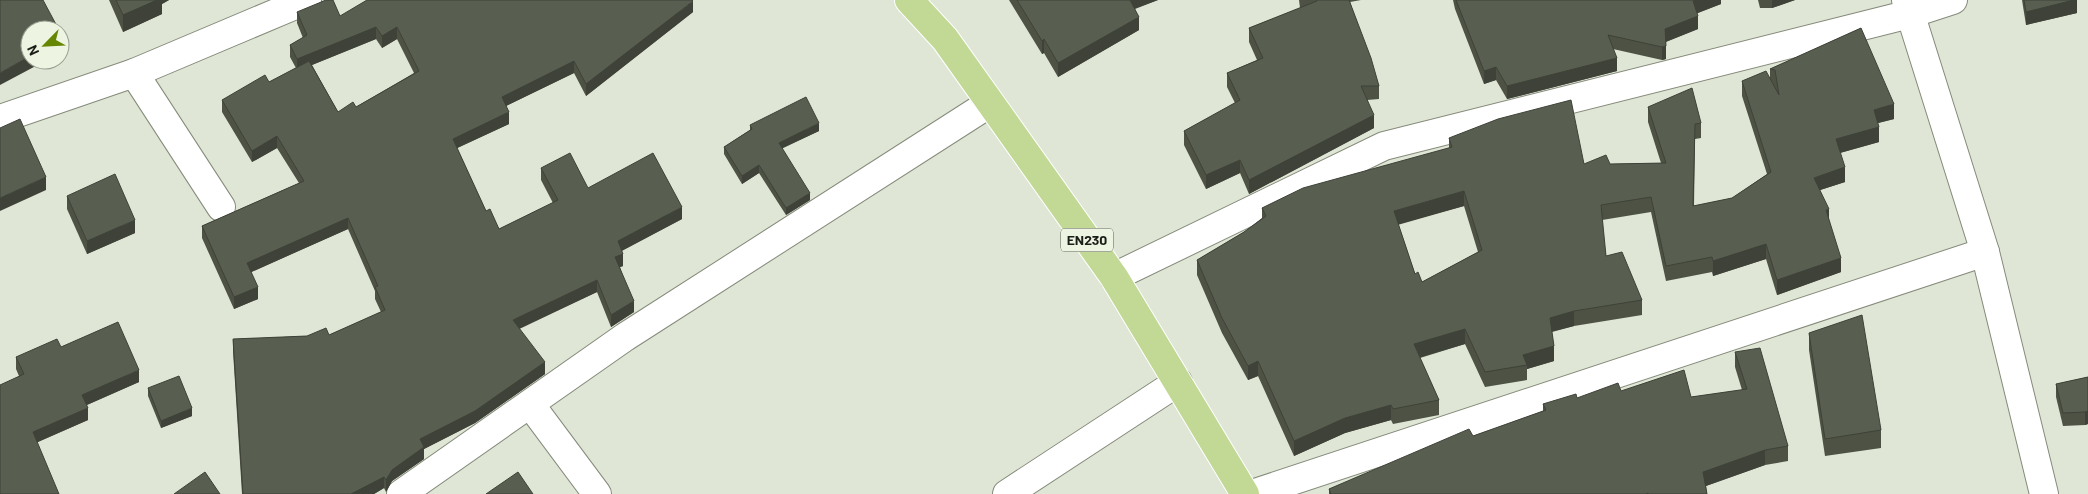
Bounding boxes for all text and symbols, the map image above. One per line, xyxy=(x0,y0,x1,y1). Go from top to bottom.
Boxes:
north arrow xyxy=(20,20,70,70)
text: N xyxy=(23,43,42,58)
road number: EN230 xyxy=(1061,228,1113,252)

